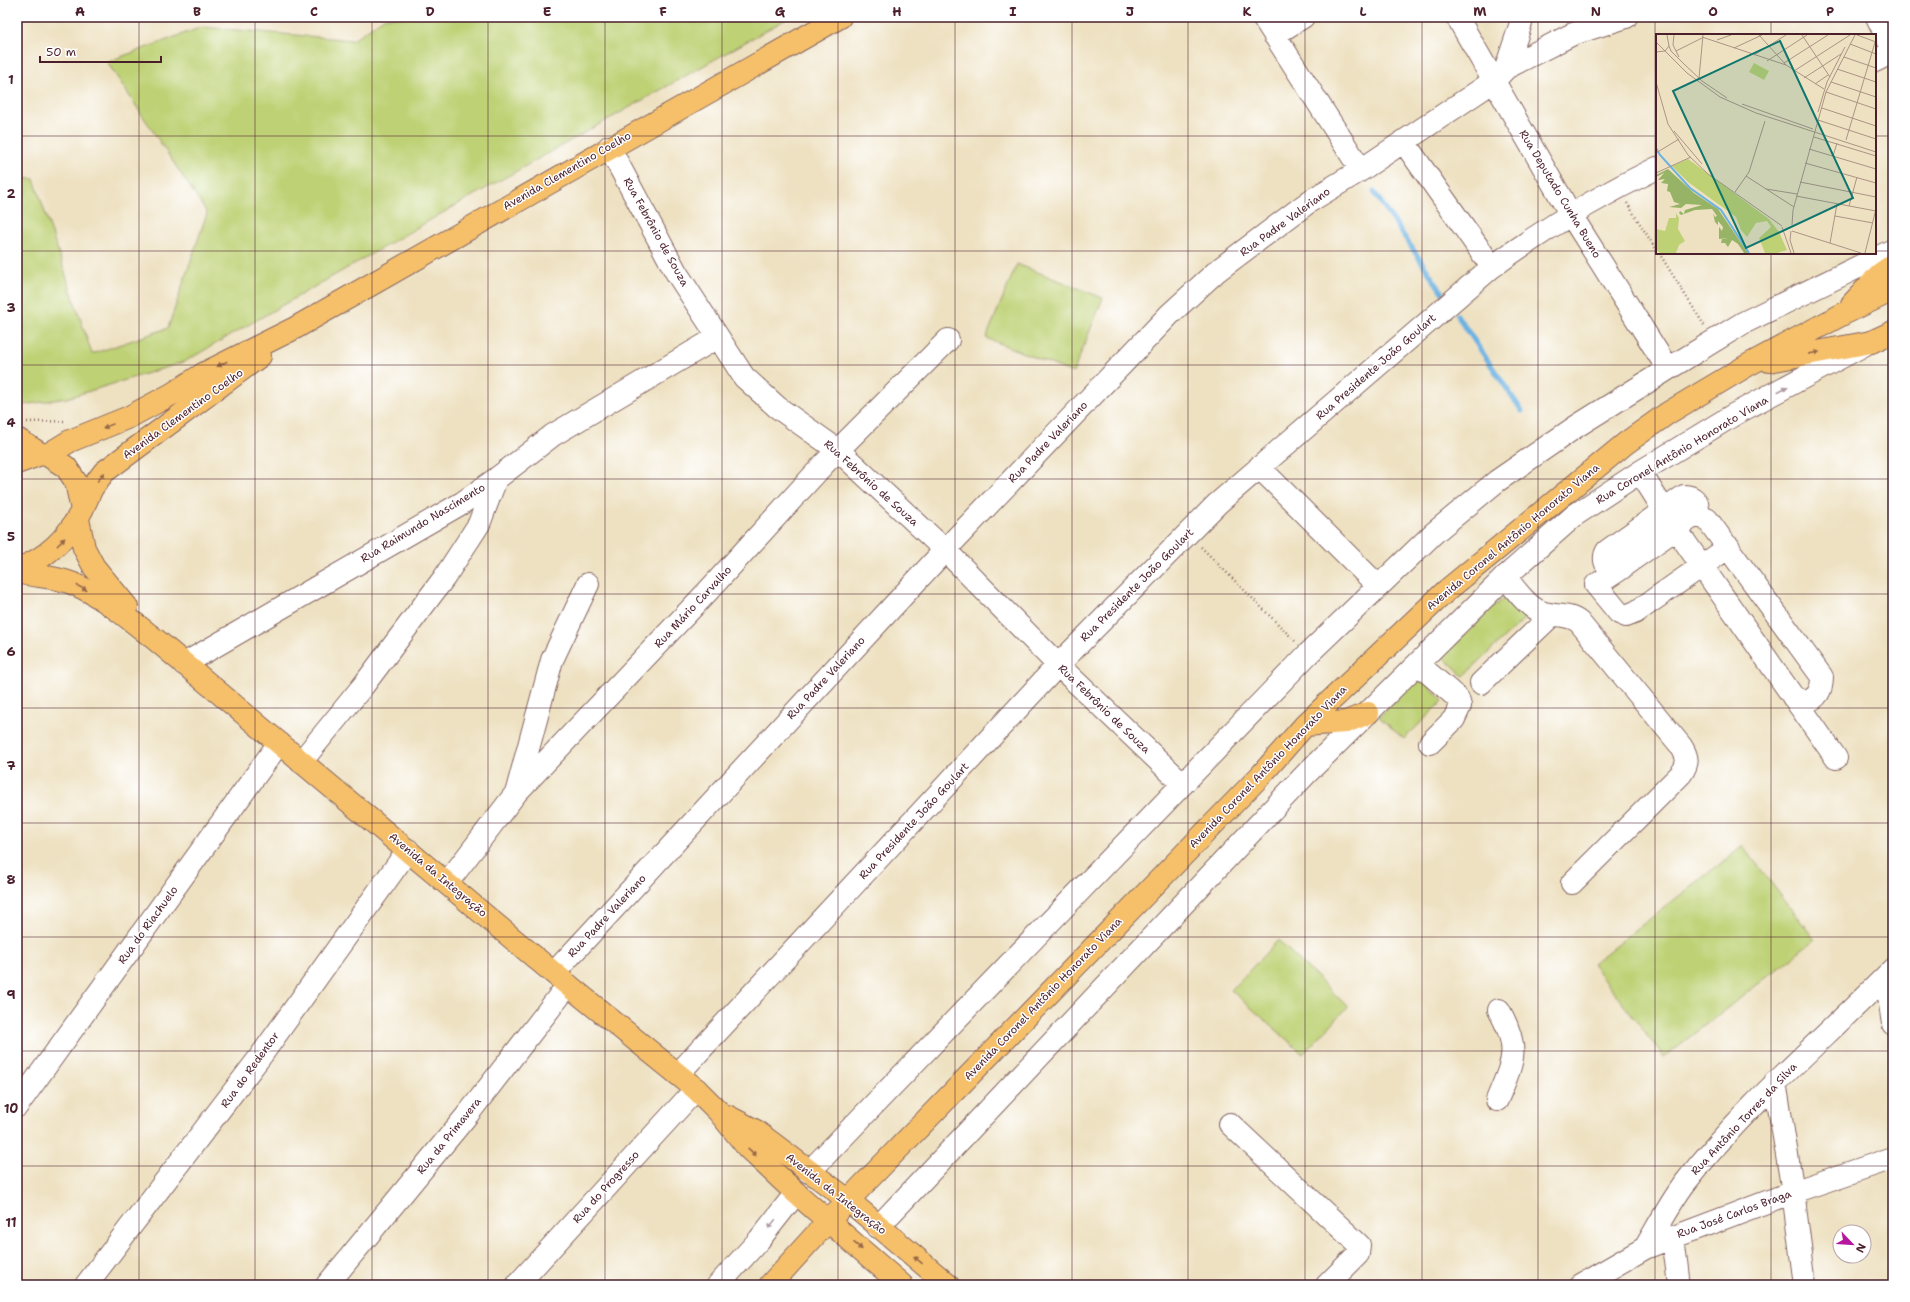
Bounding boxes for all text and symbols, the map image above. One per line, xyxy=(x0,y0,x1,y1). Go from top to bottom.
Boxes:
text: A xyxy=(75,3,85,20)
text: B xyxy=(193,3,201,20)
text: C xyxy=(310,3,318,20)
text: D xyxy=(425,3,435,20)
text: E xyxy=(543,3,552,20)
text: F xyxy=(659,3,667,20)
text: G xyxy=(775,3,786,20)
text: H xyxy=(892,3,902,20)
text: I xyxy=(1009,3,1017,20)
text: J xyxy=(1126,3,1134,20)
text: K xyxy=(1243,3,1252,20)
text: L xyxy=(1359,3,1367,20)
text: M xyxy=(1473,3,1487,20)
text: N xyxy=(1591,3,1601,20)
text: O xyxy=(1708,3,1718,20)
text: P xyxy=(1826,3,1834,20)
inset map xyxy=(1656,34,1876,254)
scale bar xyxy=(40,38,161,64)
text: 50 m xyxy=(46,44,76,60)
text: 1 xyxy=(8,71,14,88)
street label: Rua Deputado Cunha Bueno xyxy=(1516,127,1605,261)
street label: Avenida Clementino Coelho xyxy=(500,128,634,214)
street label: Rua Febrônio de Souza xyxy=(620,175,692,289)
street label: Rua Padre Valeriano xyxy=(1237,184,1334,260)
text: 2 xyxy=(6,185,16,202)
text: 3 xyxy=(6,299,16,316)
street label: Rua Presidente João Goulart xyxy=(1313,310,1439,423)
one-way arrow xyxy=(1808,349,1820,355)
one-way arrow xyxy=(217,361,228,368)
street label: Avenida Clementino Coelho xyxy=(120,365,247,463)
one-way arrow xyxy=(1777,385,1788,392)
street label: Rua Coronel Antônio Honorato Viana xyxy=(1593,392,1771,508)
street label: Rua Padre Valeriano xyxy=(1005,397,1091,486)
text: 4 xyxy=(6,414,16,431)
one-way arrow xyxy=(102,423,114,429)
street label: Rua Febrônio de Souza xyxy=(821,437,922,530)
street label: Avenida Coronel Antônio Honorato Viana xyxy=(1423,460,1603,614)
one-way arrow xyxy=(97,471,106,482)
street label: Rua Raimundo Nascimento xyxy=(358,480,488,566)
street label: Rua Presidente João Goulart xyxy=(1077,525,1197,645)
text: 5 xyxy=(7,528,15,545)
one-way arrow xyxy=(56,537,66,547)
street label: Rua Mário Carvalho xyxy=(651,562,735,651)
one-way arrow xyxy=(76,585,87,591)
street label: Rua Padre Valeriano xyxy=(783,633,869,723)
text: 6 xyxy=(6,643,16,660)
street label: Rua Febrônio de Souza xyxy=(1055,661,1153,757)
street label: Avenida Coronel Antônio Honorato Viana xyxy=(1186,682,1350,852)
text: 7 xyxy=(6,757,16,774)
street label: Rua Presidente João Goulart xyxy=(856,759,972,883)
street label: Avenida da Integração xyxy=(386,829,491,921)
text: 8 xyxy=(6,871,16,888)
street label: Rua Padre Valeriano xyxy=(564,871,650,961)
street label: Rua do Riachuelo xyxy=(115,883,182,967)
street label: Avenida Coronel Antônio Honorato Viana xyxy=(961,914,1125,1084)
text: 9 xyxy=(6,986,16,1003)
street label: Rua do Redentor xyxy=(217,1029,283,1111)
street label: Rua Antônio Torres da Silva xyxy=(1688,1059,1800,1179)
street label: Rua da Primavera xyxy=(413,1094,485,1178)
text: 10 xyxy=(4,1100,18,1117)
street label: Rua do Progresso xyxy=(569,1147,643,1227)
one-way arrow xyxy=(747,1147,757,1156)
street label: Avenida da Integração xyxy=(783,1150,890,1238)
street label: Rua José Carlos Braga xyxy=(1675,1186,1793,1242)
text: 11 xyxy=(5,1214,17,1231)
one-way arrow xyxy=(767,1218,776,1229)
north arrow xyxy=(1832,1224,1872,1264)
one-way arrow xyxy=(853,1241,863,1251)
text: N xyxy=(1852,1241,1869,1255)
one-way arrow xyxy=(912,1255,923,1264)

